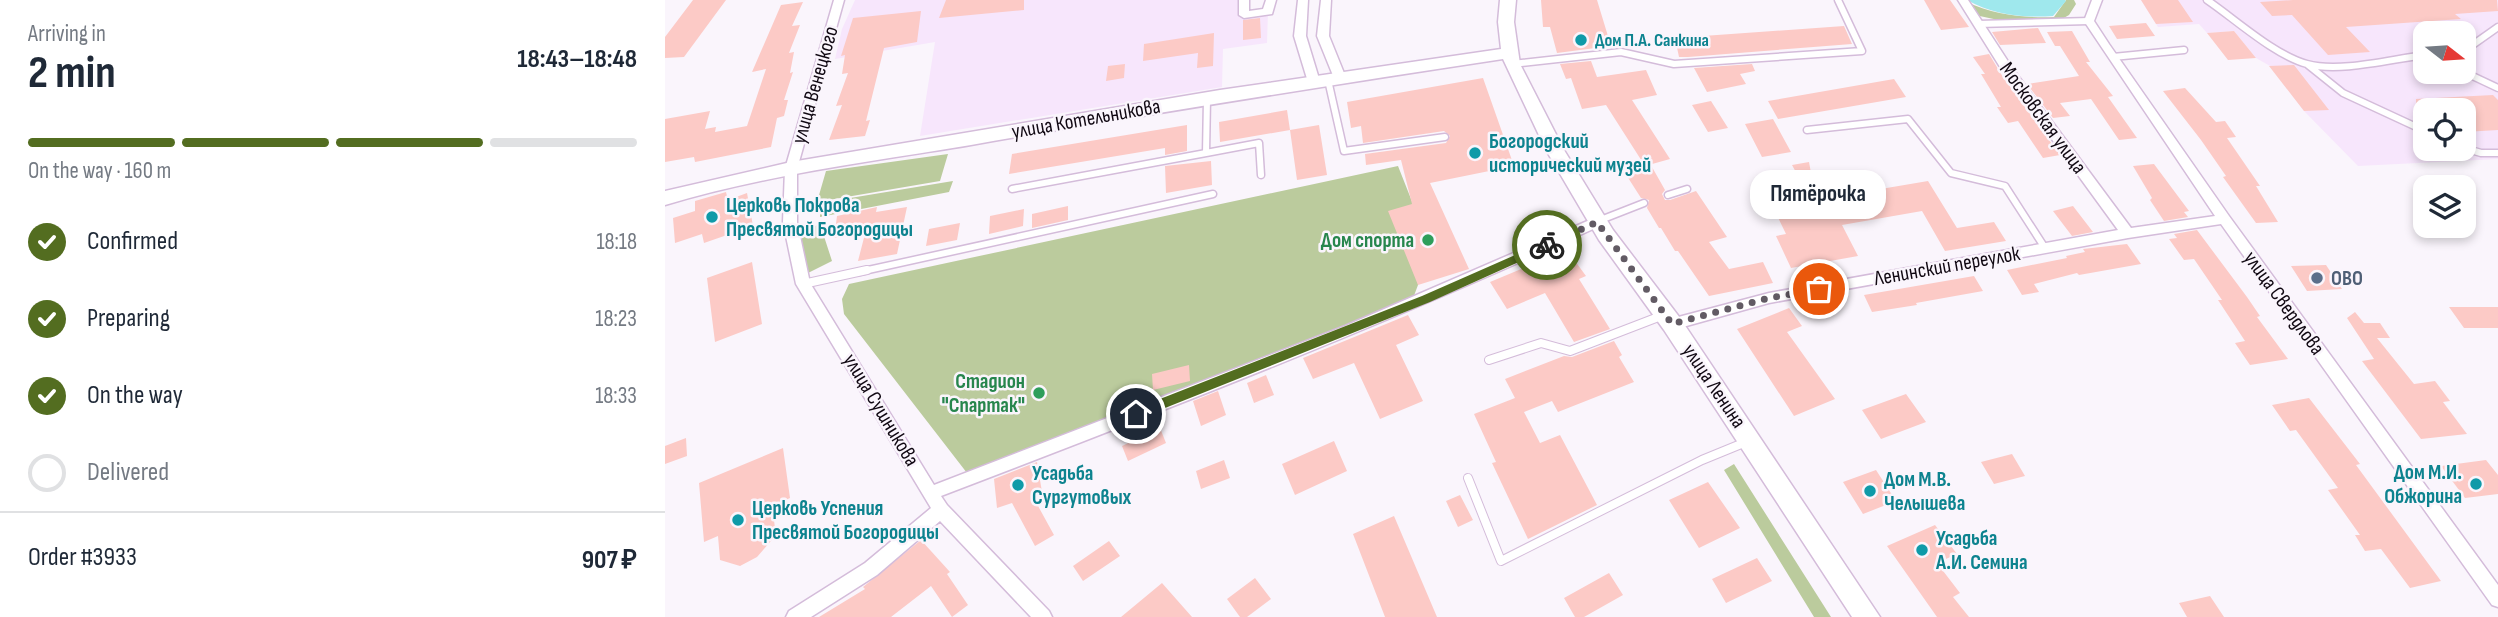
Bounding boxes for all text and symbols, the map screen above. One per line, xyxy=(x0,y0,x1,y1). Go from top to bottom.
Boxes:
text: Arriving in xyxy=(28,20,106,48)
north arrow xyxy=(2413,21,2476,84)
map controls xyxy=(2413,21,2476,238)
street label: улица Венецкого xyxy=(786,23,844,147)
place label: Дом П.А. Санкина xyxy=(1595,30,1709,51)
marker: Дом П.А. Санкина xyxy=(1573,32,1589,48)
text: 18:43–18:48 xyxy=(517,44,637,75)
text: 2 min xyxy=(28,46,116,101)
street label: Московская улица xyxy=(1994,57,2092,179)
street label: улица Котельникова xyxy=(1010,94,1162,144)
button: locate xyxy=(2413,98,2476,161)
place label: Богородский исторический музей xyxy=(1489,129,1651,178)
marker: Богородский исторический музей xyxy=(1467,145,1483,161)
text: On the way · 160 m xyxy=(28,157,171,185)
callout: Пятёрочка xyxy=(1751,170,1887,219)
button: layers xyxy=(2413,175,2476,238)
text: Пятёрочка xyxy=(1770,180,1866,208)
place label: Церковь Покрова Пресвятой Богородицы xyxy=(726,193,913,242)
marker: Церковь Покрова Пресвятой Богородицы xyxy=(704,209,720,225)
courier xyxy=(1512,210,1582,280)
icon: check xyxy=(28,223,66,261)
text: Confirmed xyxy=(87,226,178,257)
icon: bike xyxy=(1528,226,1566,264)
text: 18:18 xyxy=(596,228,637,256)
place label: Дом спорта xyxy=(1321,228,1414,253)
marker: Дом спорта xyxy=(1420,232,1436,248)
street label: Ленинский переулок xyxy=(1871,241,2022,291)
street label: улица Свердлова xyxy=(2238,246,2330,360)
pin xyxy=(1789,259,1849,319)
place label: ОВО xyxy=(2331,266,2363,291)
icon: bag xyxy=(1800,270,1838,308)
marker: ОВО xyxy=(2309,270,2325,286)
icon: check xyxy=(28,300,66,338)
text: Preparing xyxy=(87,303,170,334)
text: 18:23 xyxy=(595,305,637,333)
street label: улица Ленина xyxy=(1677,339,1751,433)
street label: улица Сушникова xyxy=(838,349,924,471)
place label: Стадион "Спартак" xyxy=(942,369,1025,418)
icon: check xyxy=(28,377,66,415)
text: On the way xyxy=(87,380,183,411)
text: 18:33 xyxy=(595,382,637,410)
pin xyxy=(1106,384,1166,444)
marker: Стадион "Спартак" xyxy=(1031,385,1047,401)
icon: home xyxy=(1117,395,1155,433)
text: Delivered xyxy=(87,457,169,488)
place label: Дом М.И. Обжорина xyxy=(2384,460,2462,509)
place label: Усадьба Сургутовых xyxy=(1032,461,1132,510)
place label: Дом М.В. Челышева xyxy=(1884,467,1965,516)
marker: Дом М.И. Обжорина xyxy=(2468,476,2484,492)
marker: Усадьба Сургутовых xyxy=(1010,477,1026,493)
marker: Дом М.В. Челышева xyxy=(1862,483,1878,499)
place label: Церковь Успения Пресвятой Богородицы xyxy=(752,496,939,545)
marker: Церковь Успения Пресвятой Богородицы xyxy=(730,512,746,528)
place label: Усадьба А.И. Семина xyxy=(1935,526,2028,575)
text: Order #3933 xyxy=(28,542,137,573)
marker: Усадьба А.И. Семина xyxy=(1914,542,1930,558)
text: 907 ₽ xyxy=(582,545,637,576)

